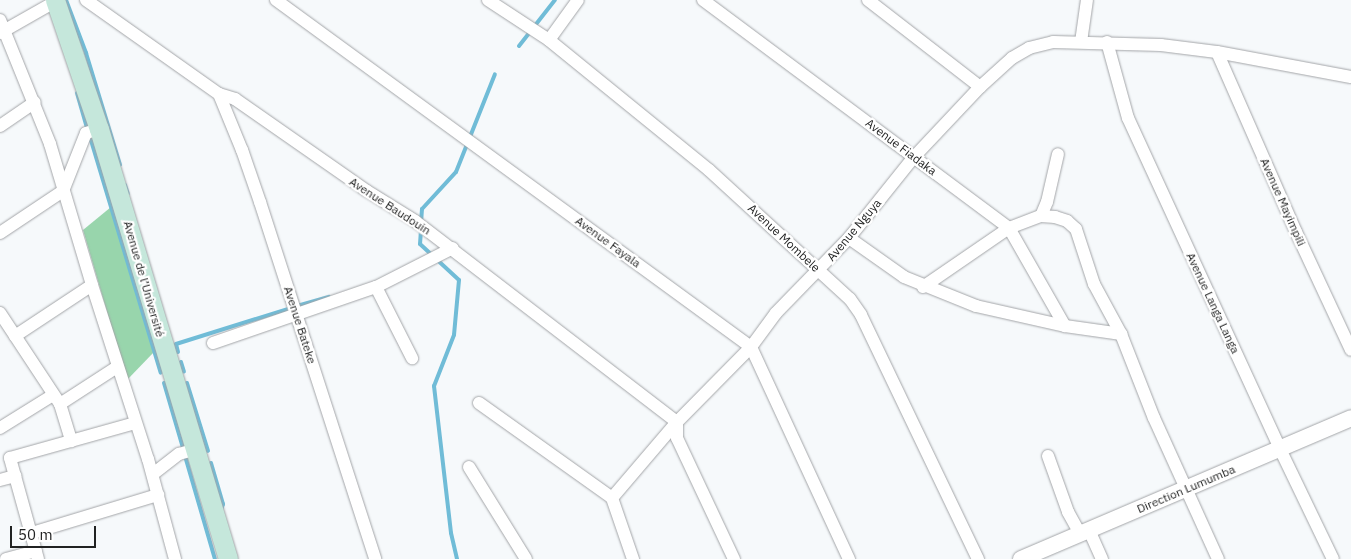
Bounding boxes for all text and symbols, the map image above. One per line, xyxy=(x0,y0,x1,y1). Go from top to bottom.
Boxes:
street label: Avenue Fiadaka xyxy=(863,116,939,178)
street label: Avenue Mayimpili xyxy=(1257,156,1309,248)
street label: Avenue Baudouin xyxy=(347,174,433,238)
street label: Avenue Nguya xyxy=(824,196,884,264)
street label: Avenue Mombele xyxy=(745,201,823,275)
street label: Avenue Fayala xyxy=(572,213,644,271)
street label: Avenue de l’Université xyxy=(121,219,167,339)
street label: Avenue Langa Langa xyxy=(1183,250,1243,356)
street label: Avenue Bateke xyxy=(281,284,319,366)
street label: Direction Lumumba xyxy=(1135,462,1237,516)
scale bar xyxy=(12,516,99,548)
text: 50 m xyxy=(18,525,53,544)

